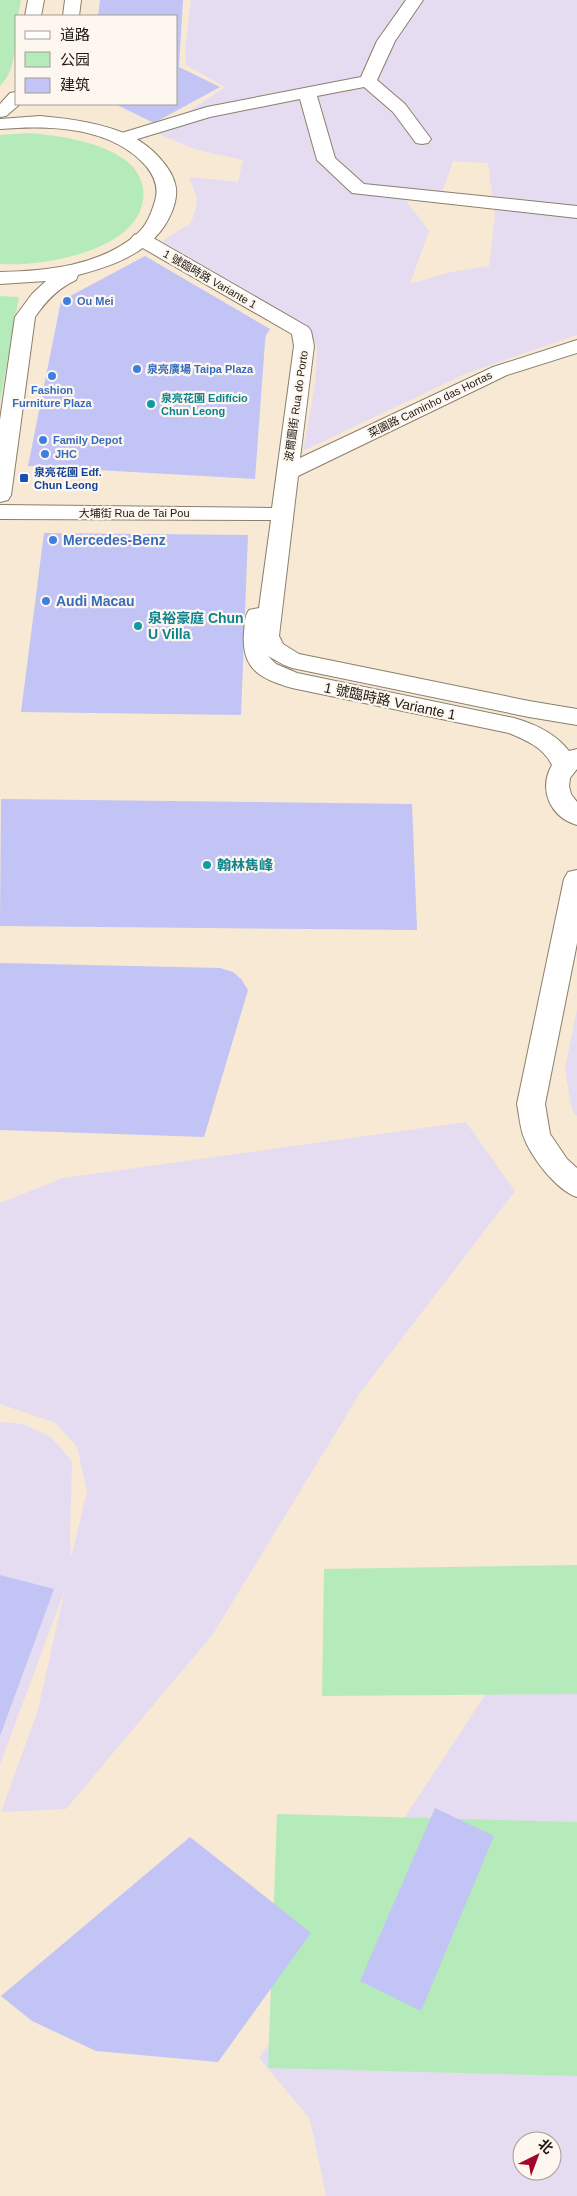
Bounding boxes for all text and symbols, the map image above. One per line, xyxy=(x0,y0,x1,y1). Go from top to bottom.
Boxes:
legend xyxy=(15,15,178,105)
text: 道路 xyxy=(60,26,90,43)
text: 公园 xyxy=(60,51,90,68)
text: 建筑 xyxy=(60,76,90,93)
street label: 1 號臨時路 Variante 1 xyxy=(161,247,259,311)
marker: Ou Mei xyxy=(61,295,73,307)
place label: Ou Mei xyxy=(77,295,114,307)
street label: 波爾圖街 Rua do Porto xyxy=(282,350,310,462)
marker: 泉亮廣場 Taipa Plaza xyxy=(131,363,143,375)
place label: 泉亮廣場 Taipa Plaza xyxy=(147,363,254,375)
street label: 菜園路 Caminho das Hortas xyxy=(366,369,494,439)
marker: Fashion Furniture Plaza xyxy=(46,370,58,382)
place label: Fashion Furniture Plaza xyxy=(12,384,93,409)
place label: 泉亮花園 Edifício Chun Leong xyxy=(161,392,248,417)
marker: 泉亮花園 Edifício Chun Leong xyxy=(145,398,157,410)
marker: Family Depot xyxy=(37,434,49,446)
place label: Family Depot xyxy=(53,434,122,446)
marker: JHC xyxy=(39,448,51,460)
place label: JHC xyxy=(55,448,77,460)
place label: 泉亮花園 Edf. Chun Leong xyxy=(34,466,102,491)
marker: 泉亮花園 Edf. Chun Leong xyxy=(18,472,30,484)
street label: 大埔街 Rua de Tai Pou xyxy=(78,507,190,519)
place label: Mercedes-Benz xyxy=(63,532,166,548)
marker: Mercedes-Benz xyxy=(47,534,59,546)
place label: Audi Macau xyxy=(56,593,135,609)
marker: Audi Macau xyxy=(40,595,52,607)
place label: 泉裕豪庭 Chun U Villa xyxy=(148,610,244,642)
marker: 泉裕豪庭 Chun U Villa xyxy=(132,620,144,632)
street label: 1 號臨時路 Variante 1 xyxy=(323,679,458,723)
place label: 翰林雋峰 xyxy=(217,857,273,873)
marker: 翰林雋峰 xyxy=(201,859,213,871)
north arrow xyxy=(512,2131,562,2181)
text: 北 xyxy=(535,2136,556,2157)

